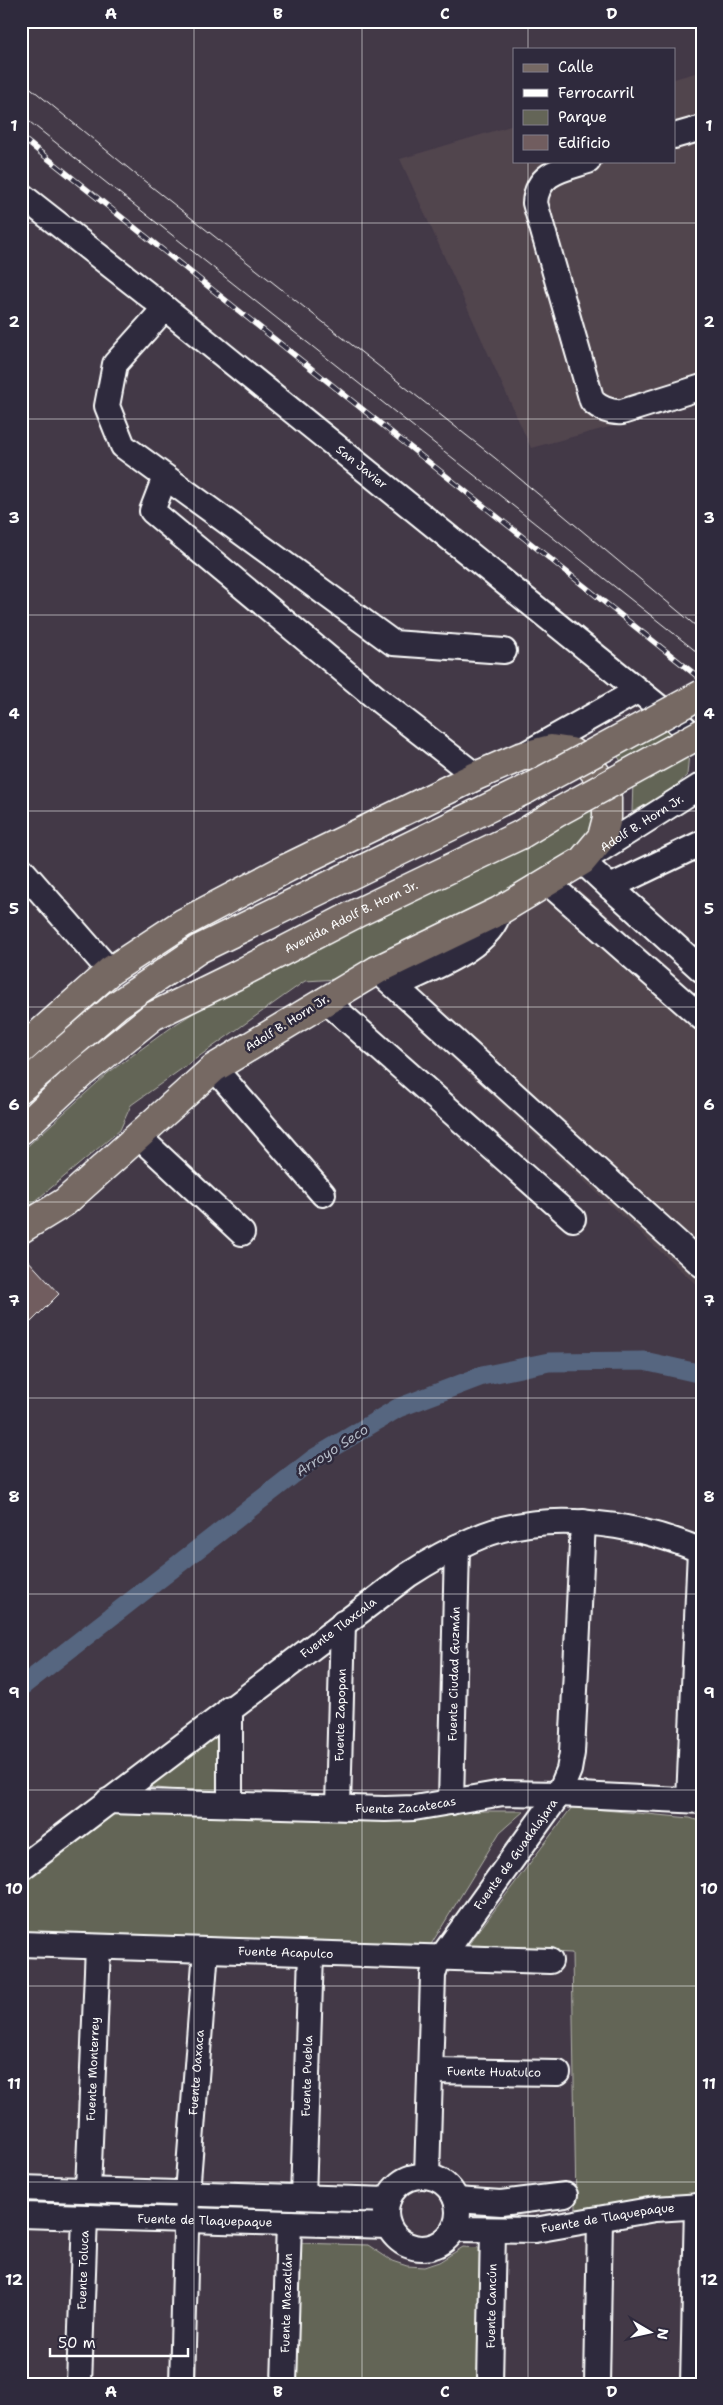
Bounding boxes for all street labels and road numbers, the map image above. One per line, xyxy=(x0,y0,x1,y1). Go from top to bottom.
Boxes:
street label: San Javier xyxy=(333,441,391,493)
street label: Adolf B. Horn Jr. xyxy=(597,791,687,856)
street label: Avenida Adolf B. Horn Jr. xyxy=(282,877,420,957)
street label: Adolf B. Horn Jr. xyxy=(242,991,332,1055)
street label: Fuente Tlaxcala xyxy=(297,1593,380,1662)
street label: Fuente Ciudad Guzmán xyxy=(444,1606,464,1742)
street label: Fuente Zapopan xyxy=(331,1668,350,1762)
street label: Fuente Zacatecas xyxy=(355,1793,457,1817)
street label: Fuente de Guadalajara xyxy=(470,1795,561,1913)
street label: Fuente Acapulco xyxy=(238,1943,334,1962)
street label: Fuente Monterrey xyxy=(83,2017,103,2121)
street label: Fuente Oaxaca xyxy=(185,2028,208,2116)
street label: Fuente Puebla xyxy=(298,2035,316,2117)
street label: Fuente Huatulco xyxy=(447,2063,541,2081)
street label: Fuente de Tlaquepaque xyxy=(540,2200,675,2237)
street label: Fuente de Tlaquepaque xyxy=(137,2210,273,2231)
street label: Fuente Toluca xyxy=(74,2229,93,2310)
street label: Fuente Mazatlán xyxy=(277,2253,296,2353)
street label: Fuente Cancún xyxy=(483,2263,500,2349)

